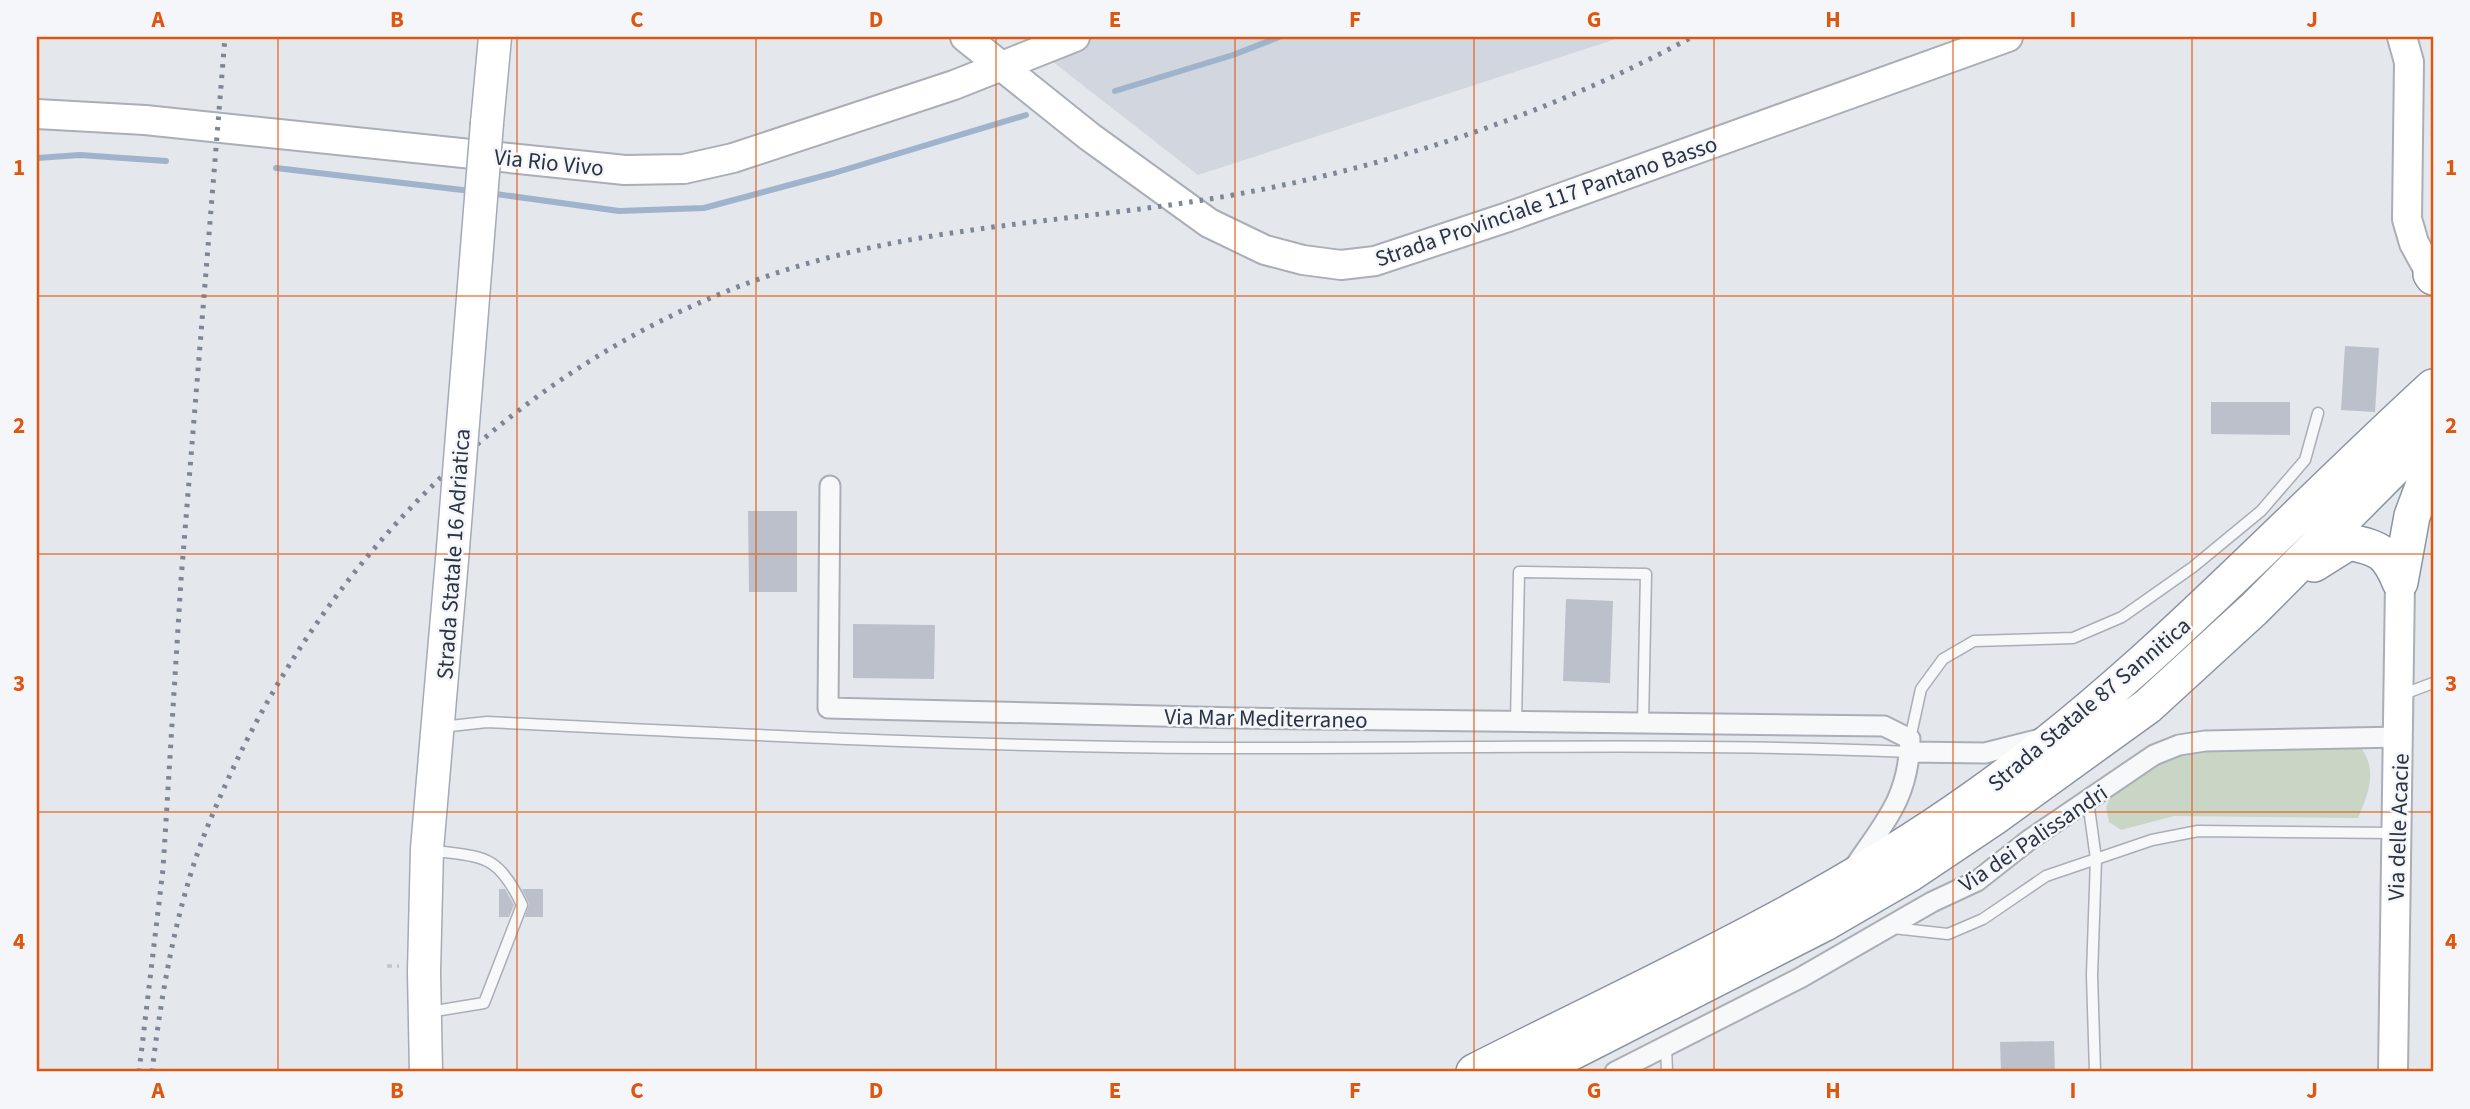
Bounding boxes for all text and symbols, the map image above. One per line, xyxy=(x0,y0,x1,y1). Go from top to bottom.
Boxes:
text: A xyxy=(150,3,165,36)
text: B xyxy=(390,3,404,36)
text: C xyxy=(630,3,644,36)
text: D xyxy=(869,3,883,36)
text: E xyxy=(1109,3,1121,36)
text: F xyxy=(1349,3,1361,36)
text: G xyxy=(1587,3,1601,36)
text: H xyxy=(1825,3,1841,36)
text: I xyxy=(2070,3,2076,36)
text: J xyxy=(2306,3,2318,36)
street label: Strada Provinciale 117 Pantano Basso xyxy=(1371,127,1722,276)
street label: Via Rio Vivo xyxy=(492,140,605,185)
text: 1 xyxy=(13,151,25,184)
text: 1 xyxy=(2445,151,2457,184)
text: 2 xyxy=(13,409,25,442)
text: 2 xyxy=(2445,409,2457,442)
street label: Strada Statale 16 Adriatica xyxy=(428,427,479,681)
street label: Strada Statale 87 Sannitica xyxy=(1981,609,2198,799)
text: 3 xyxy=(13,667,25,700)
text: 3 xyxy=(2445,667,2457,700)
street label: Via Mar Mediterraneo xyxy=(1164,700,1368,737)
street label: Via delle Acacie xyxy=(2379,753,2418,901)
street label: Via dei Palissandri xyxy=(1952,776,2114,901)
text: 4 xyxy=(13,925,25,958)
text: 4 xyxy=(2445,925,2457,958)
text: A xyxy=(150,1074,165,1107)
text: B xyxy=(390,1074,404,1107)
text: C xyxy=(630,1074,644,1107)
text: D xyxy=(869,1074,883,1107)
text: E xyxy=(1109,1074,1121,1107)
text: F xyxy=(1349,1074,1361,1107)
text: G xyxy=(1587,1074,1601,1107)
text: H xyxy=(1825,1074,1841,1107)
text: I xyxy=(2070,1074,2076,1107)
text: J xyxy=(2306,1074,2318,1107)

